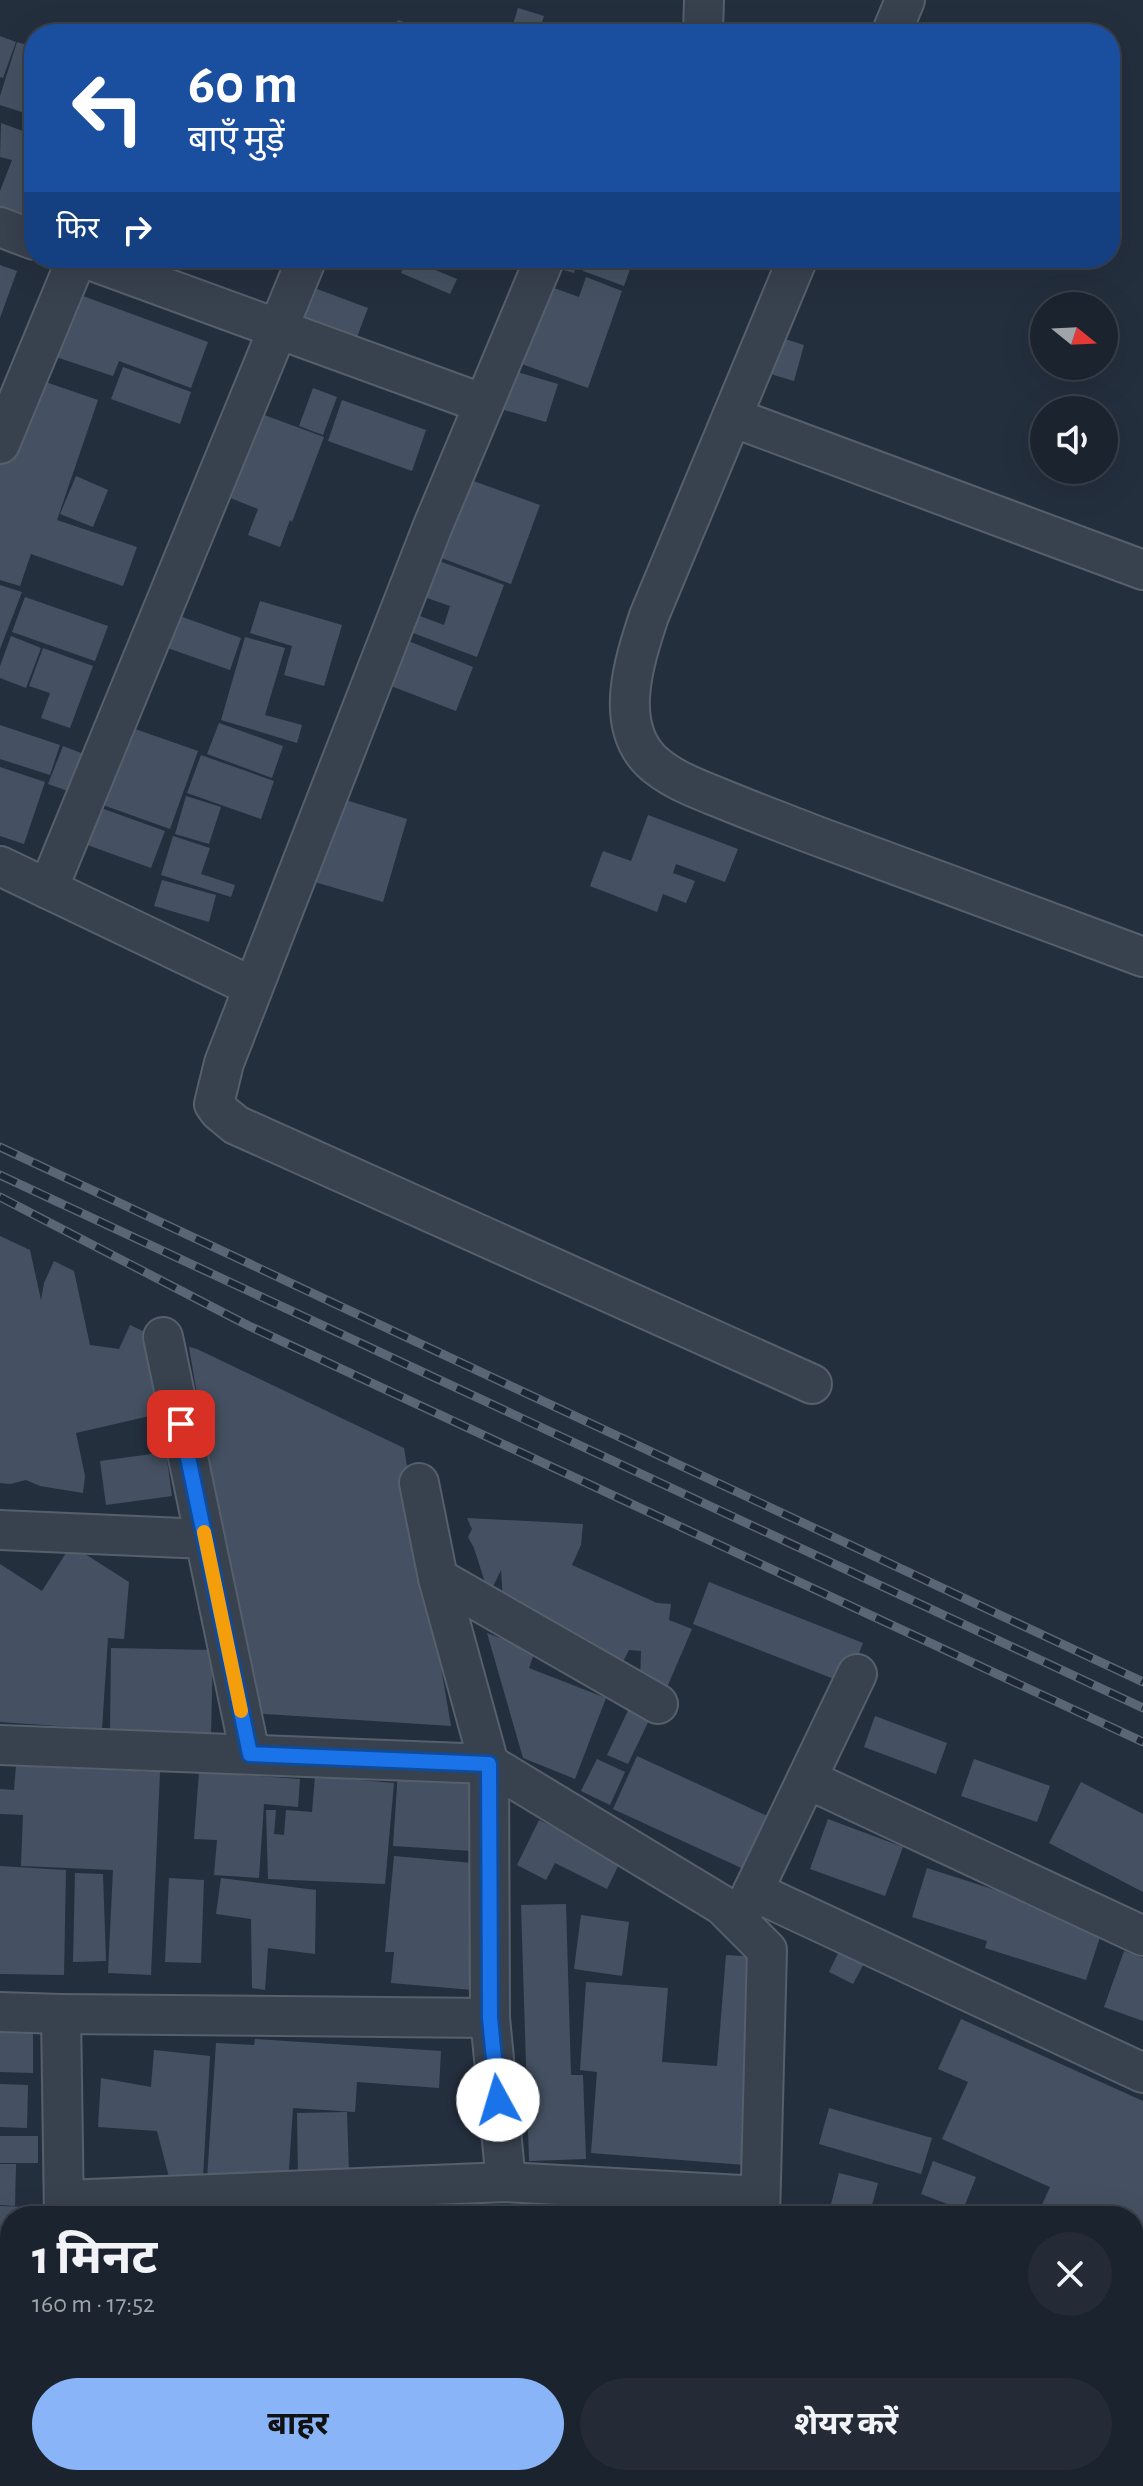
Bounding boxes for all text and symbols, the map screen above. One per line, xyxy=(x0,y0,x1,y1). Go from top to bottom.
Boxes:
icon: left xyxy=(56,56,160,160)
text: 60 m xyxy=(188,57,298,113)
text: बाएँ मुड़ें xyxy=(188,122,285,158)
icon: right xyxy=(115,208,159,252)
text: फिर xyxy=(56,214,99,244)
north arrow xyxy=(1030,292,1118,380)
map controls xyxy=(1030,292,1118,484)
button: sound xyxy=(1030,396,1118,484)
pin xyxy=(147,1390,215,1458)
icon: arrive xyxy=(159,1402,203,1446)
position arrow xyxy=(456,2058,540,2142)
button: close xyxy=(1028,2232,1112,2316)
text: 1 मिनट xyxy=(32,2235,157,2283)
text: 160 m · 17:52 xyxy=(32,2291,155,2317)
button: बाहर xyxy=(32,2378,564,2470)
button: शेयर करें xyxy=(580,2378,1112,2470)

